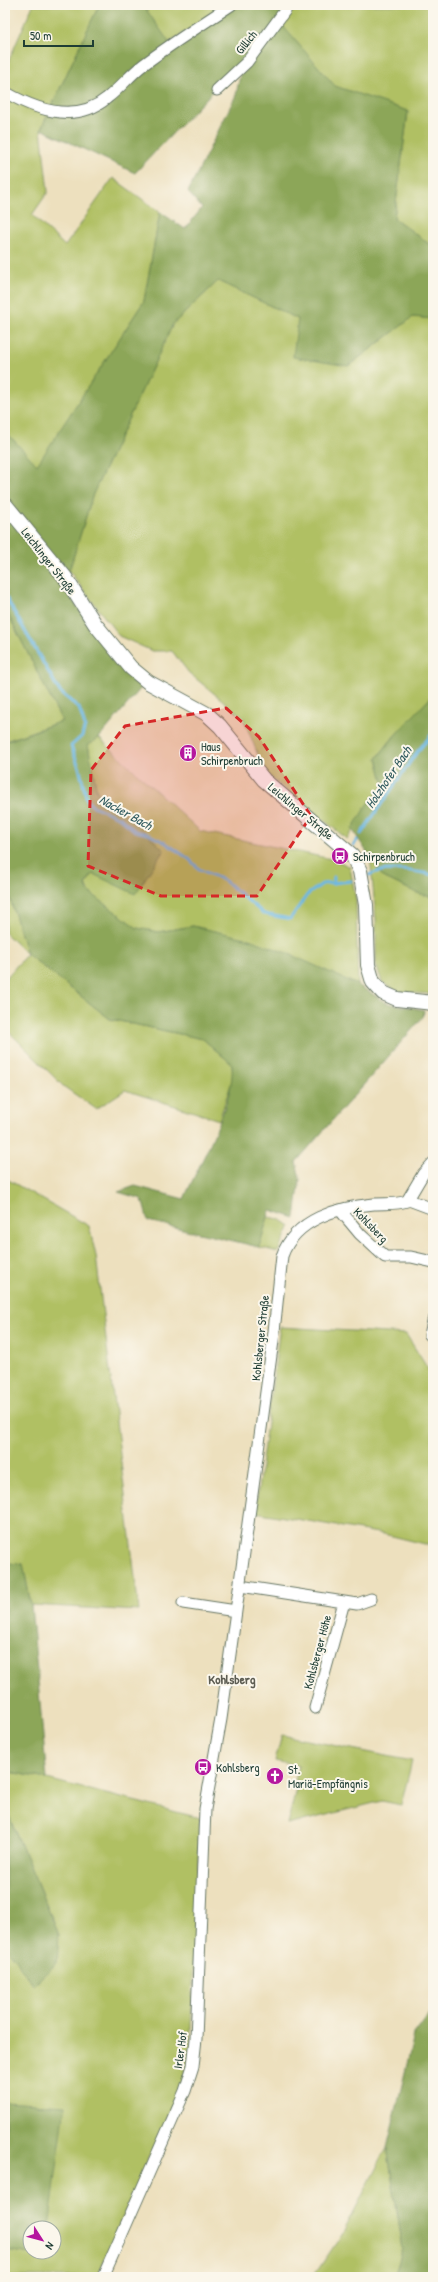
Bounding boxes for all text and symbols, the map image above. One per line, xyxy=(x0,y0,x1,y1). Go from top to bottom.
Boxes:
scale bar xyxy=(24,22,93,48)
text: 50 m xyxy=(30,27,51,44)
street label: Gillich xyxy=(231,27,261,57)
street label: Leichlinger Straße xyxy=(18,524,81,598)
place label: Haus Schirpenbruch xyxy=(201,738,263,769)
water label: Holzhofer Bach xyxy=(361,741,416,811)
building icon: Haus Schirpenbruch xyxy=(178,743,198,763)
street label: Leichlinger Straße xyxy=(265,779,337,844)
water label: Nacker Bach xyxy=(96,790,157,835)
bus stop icon: Schirpenbruch xyxy=(330,846,350,866)
place label: Schirpenbruch xyxy=(353,848,415,865)
street label: Kohlsberg xyxy=(350,1203,392,1247)
street label: Kohlsberger Straße xyxy=(247,1294,273,1382)
street label: Kohlsberger Höhe xyxy=(299,1613,335,1691)
district label: Kohlsberg xyxy=(208,1670,256,1689)
bus stop icon: Kohlsberg xyxy=(193,1757,213,1777)
place label: Kohlsberg xyxy=(216,1759,260,1776)
place label: St. Mariä-Empfängnis xyxy=(288,1761,368,1792)
church icon: St. Mariä-Empfängnis xyxy=(265,1766,285,1786)
street label: Irler Hof xyxy=(169,2030,191,2070)
north arrow xyxy=(22,2220,62,2260)
text: N xyxy=(43,2239,57,2252)

